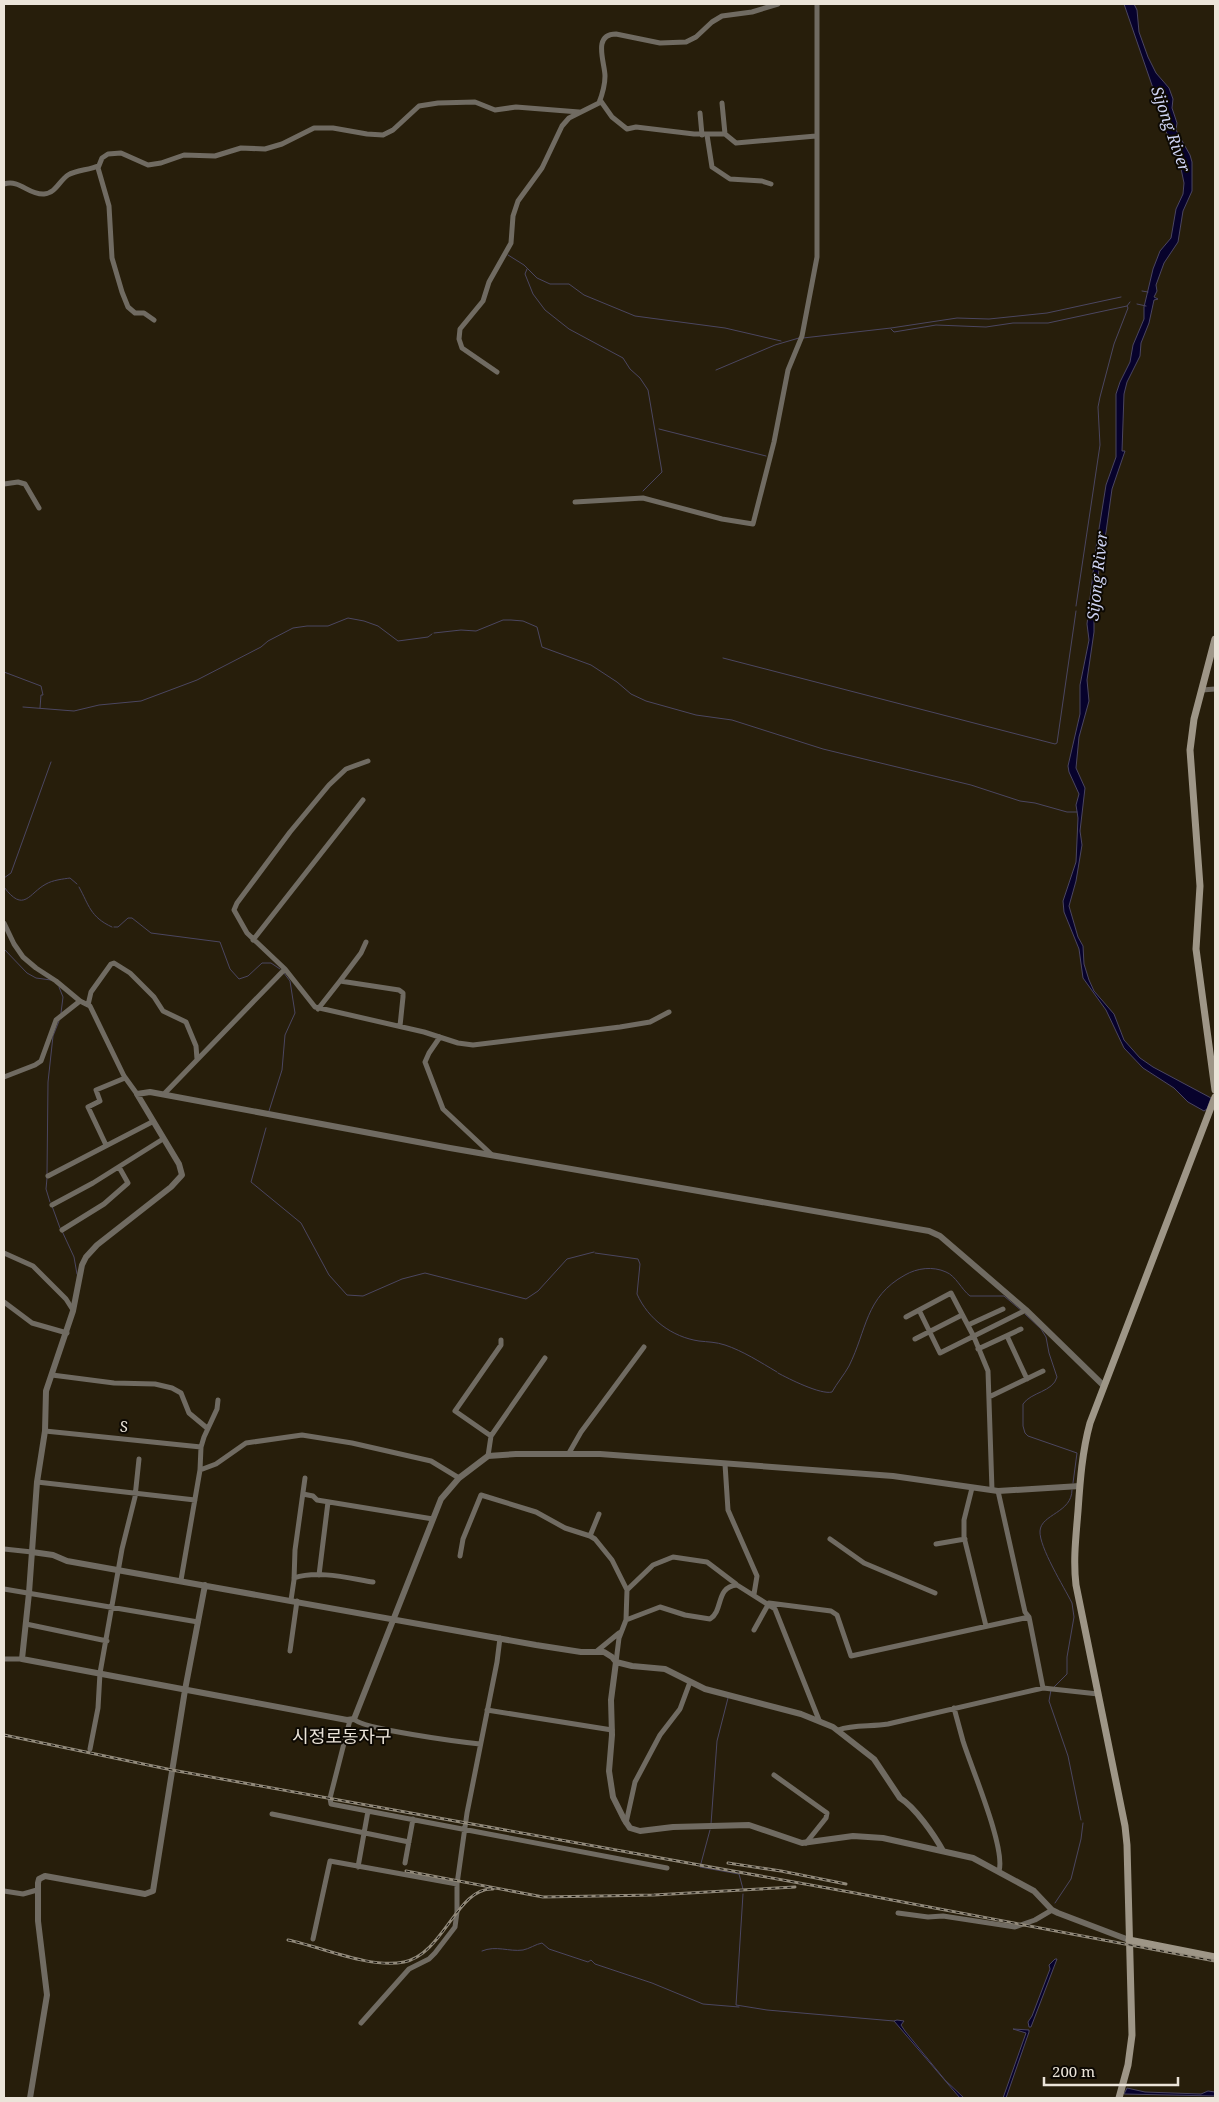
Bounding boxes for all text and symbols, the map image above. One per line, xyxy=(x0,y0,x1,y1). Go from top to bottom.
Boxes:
water label: Sijong River xyxy=(1146,83,1196,175)
water label: Sijong River xyxy=(1081,530,1113,622)
street label: S xyxy=(119,1416,129,1436)
district label: 시정로동자구 xyxy=(292,1724,392,1748)
scale bar xyxy=(1044,2054,1178,2086)
text: 200 m xyxy=(1052,2061,1095,2081)

